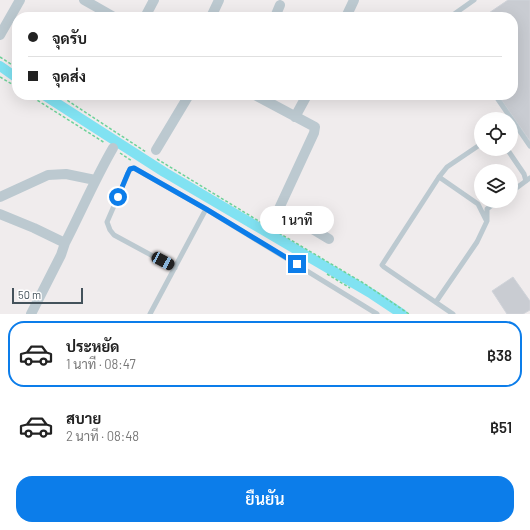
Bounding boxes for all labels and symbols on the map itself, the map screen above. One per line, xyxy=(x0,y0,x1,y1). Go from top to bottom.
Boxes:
route start xyxy=(109,188,127,206)
callout: 1 นาที xyxy=(260,206,334,234)
car xyxy=(150,250,176,272)
route end xyxy=(288,255,306,273)
scale bar xyxy=(12,286,83,305)

